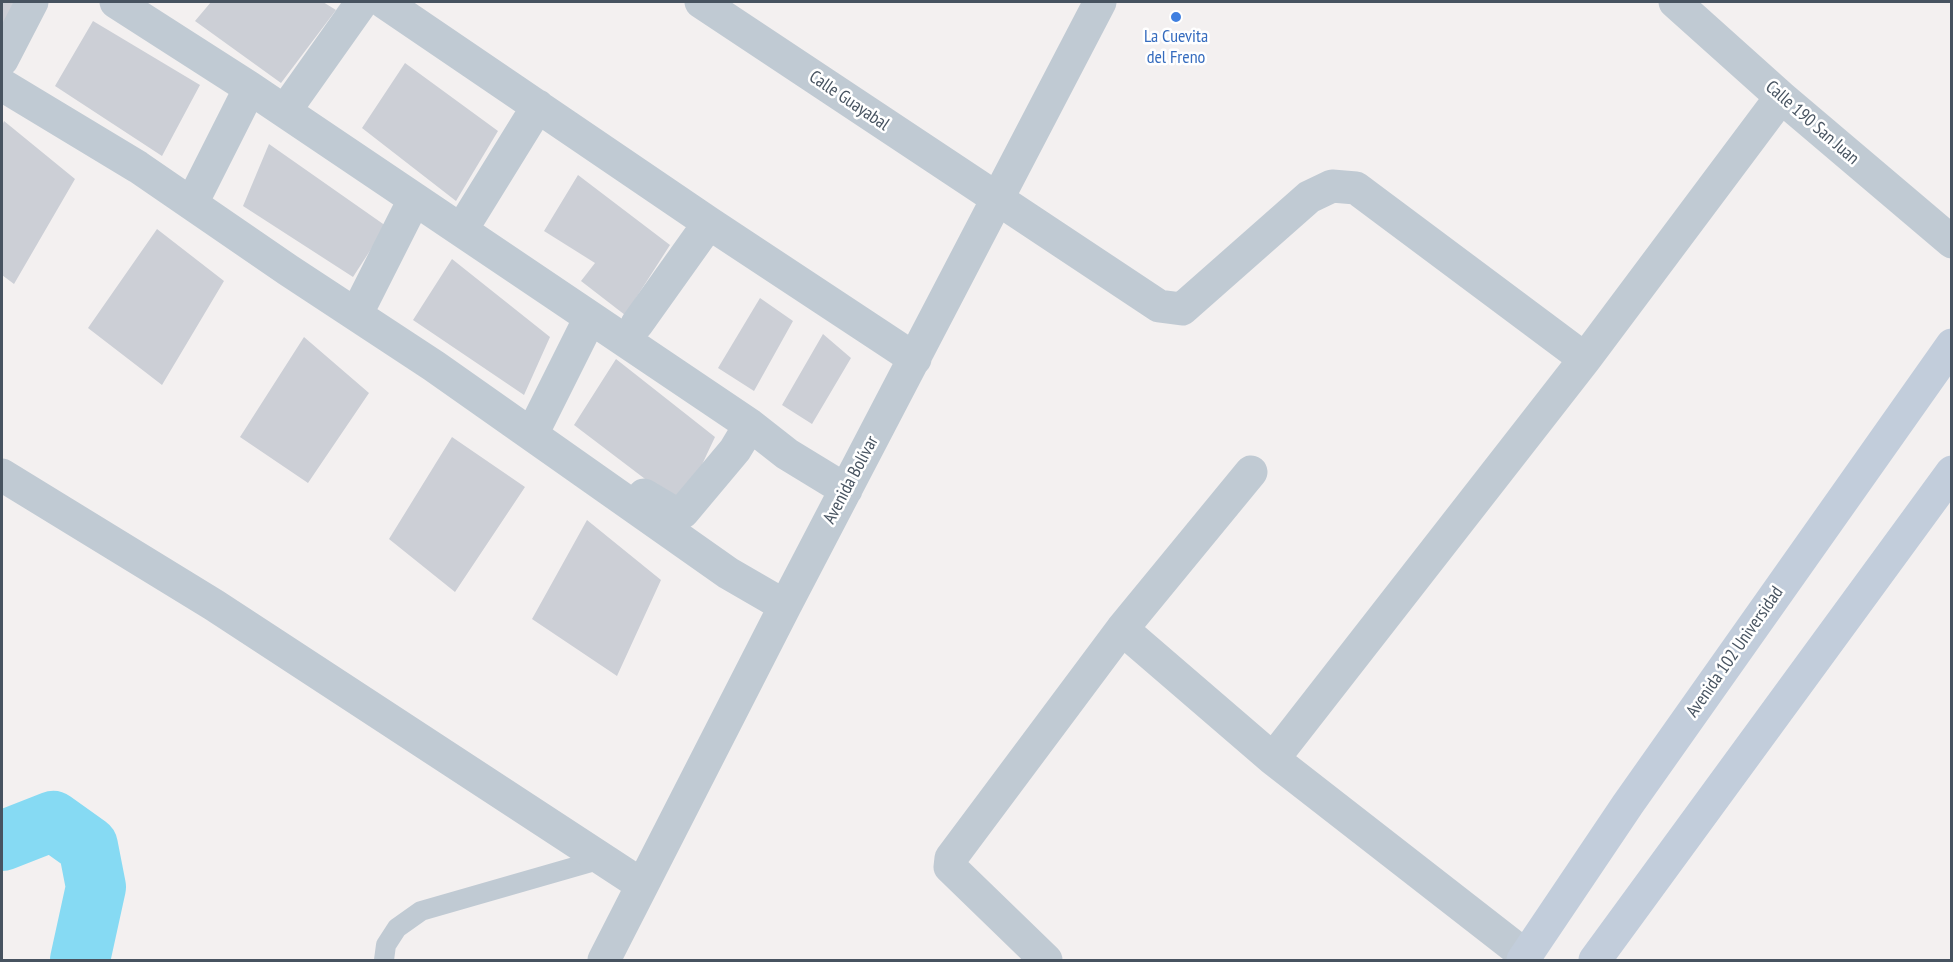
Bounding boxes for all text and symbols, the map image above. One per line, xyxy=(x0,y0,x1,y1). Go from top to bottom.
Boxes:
marker: La Cuevita del Freno xyxy=(1169,10,1183,24)
place label: La Cuevita del Freno xyxy=(1144,26,1208,68)
street label: Calle Guayabal xyxy=(805,66,893,136)
street label: Calle 190 San Juan xyxy=(1761,77,1863,169)
street label: Avenida Bolívar xyxy=(819,432,883,528)
street label: Avenida 102 Universidad xyxy=(1682,583,1788,721)

